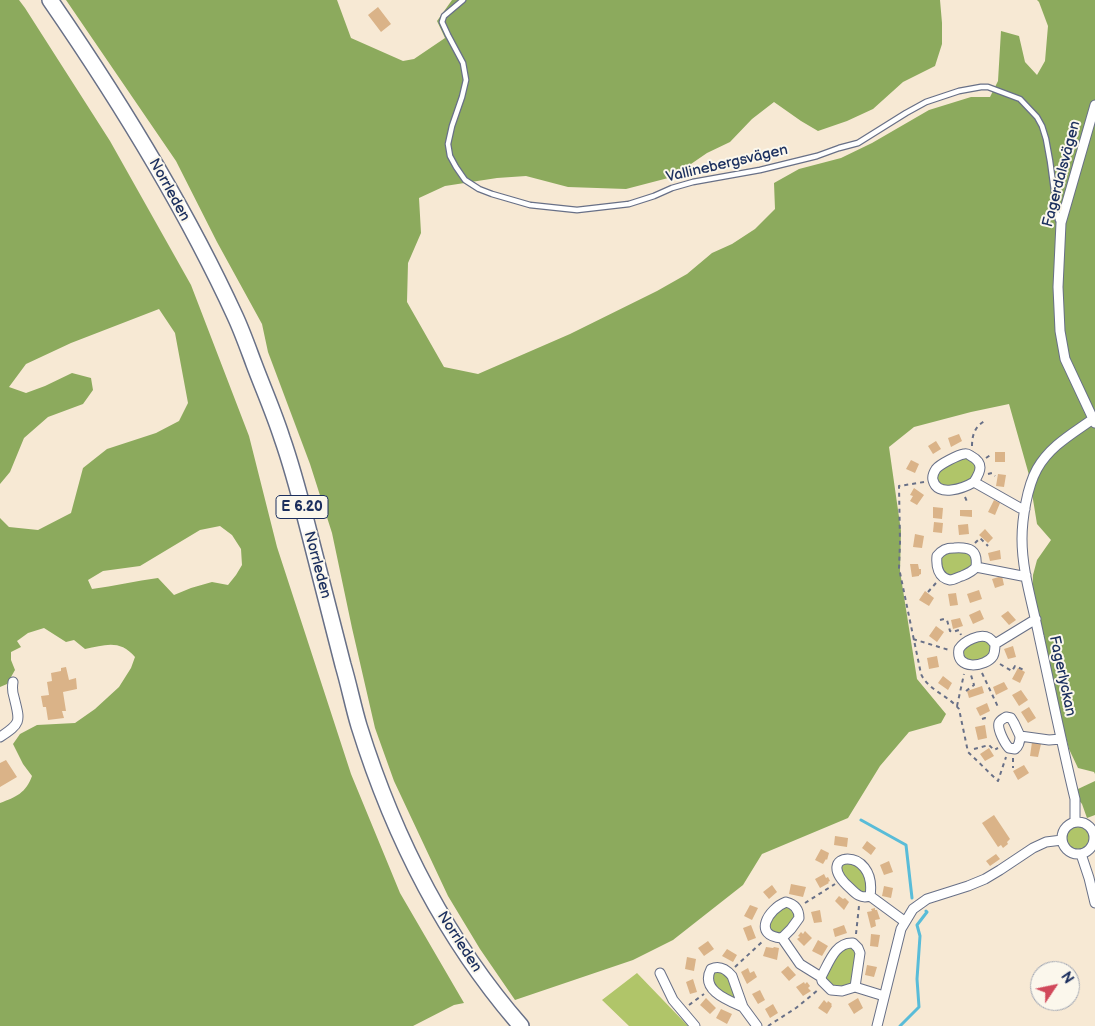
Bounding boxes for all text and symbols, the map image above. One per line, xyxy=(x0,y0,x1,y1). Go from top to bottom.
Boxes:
street label: Fagerdalsvägen xyxy=(1039,119,1085,229)
street label: Vallinebergsvägen xyxy=(664,141,790,187)
street label: Norrleden xyxy=(144,156,194,224)
road number: E 6.20 xyxy=(276,496,328,518)
street label: Norrleden xyxy=(299,529,335,601)
street label: Fagerlyckan xyxy=(1045,634,1079,718)
street label: Norrleden xyxy=(433,908,485,976)
north arrow xyxy=(1030,961,1080,1011)
text: N xyxy=(1057,969,1077,987)

